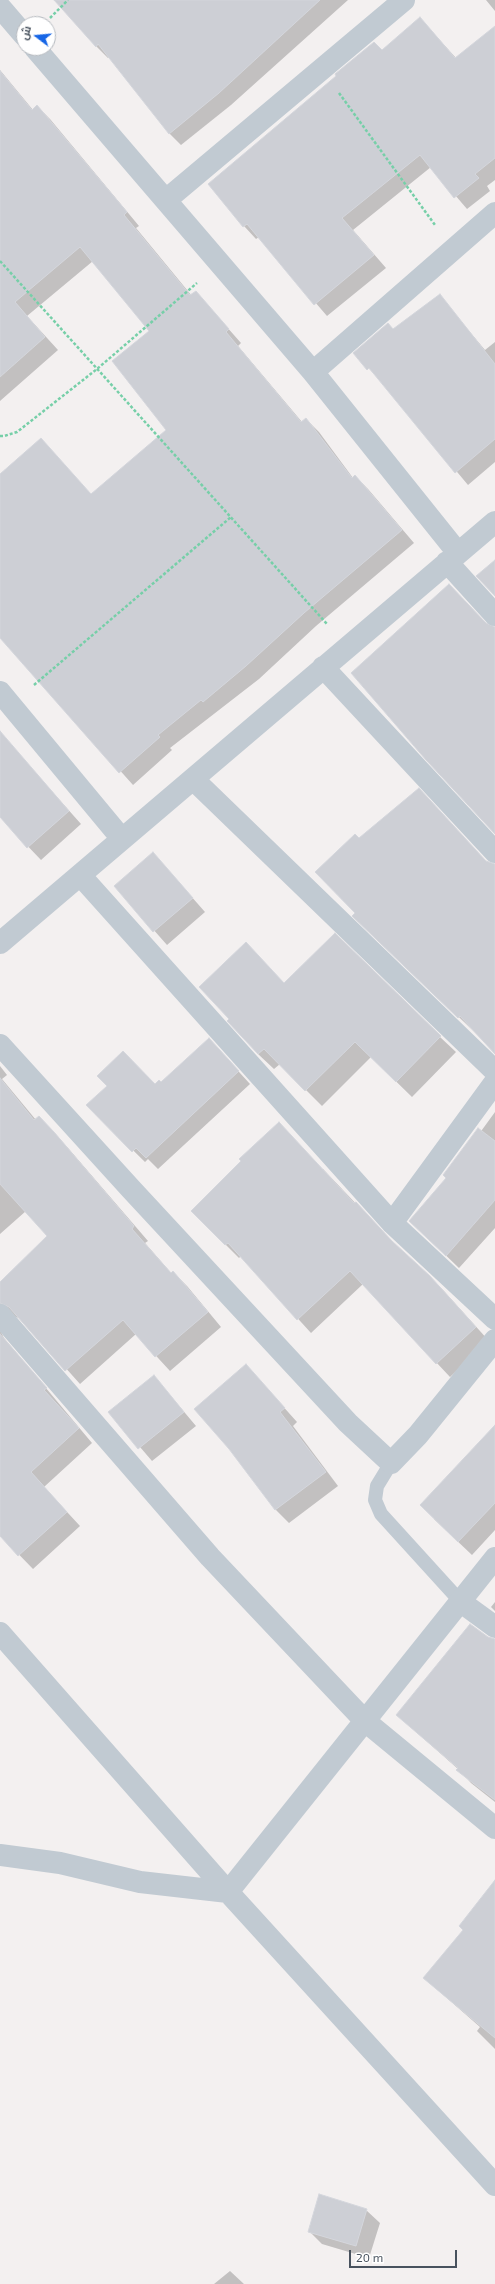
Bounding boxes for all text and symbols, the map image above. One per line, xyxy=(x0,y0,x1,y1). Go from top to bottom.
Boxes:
north arrow xyxy=(16,16,56,56)
text: ش xyxy=(17,24,33,41)
scale bar xyxy=(351,2242,459,2268)
text: 20 m xyxy=(356,2250,383,2264)

